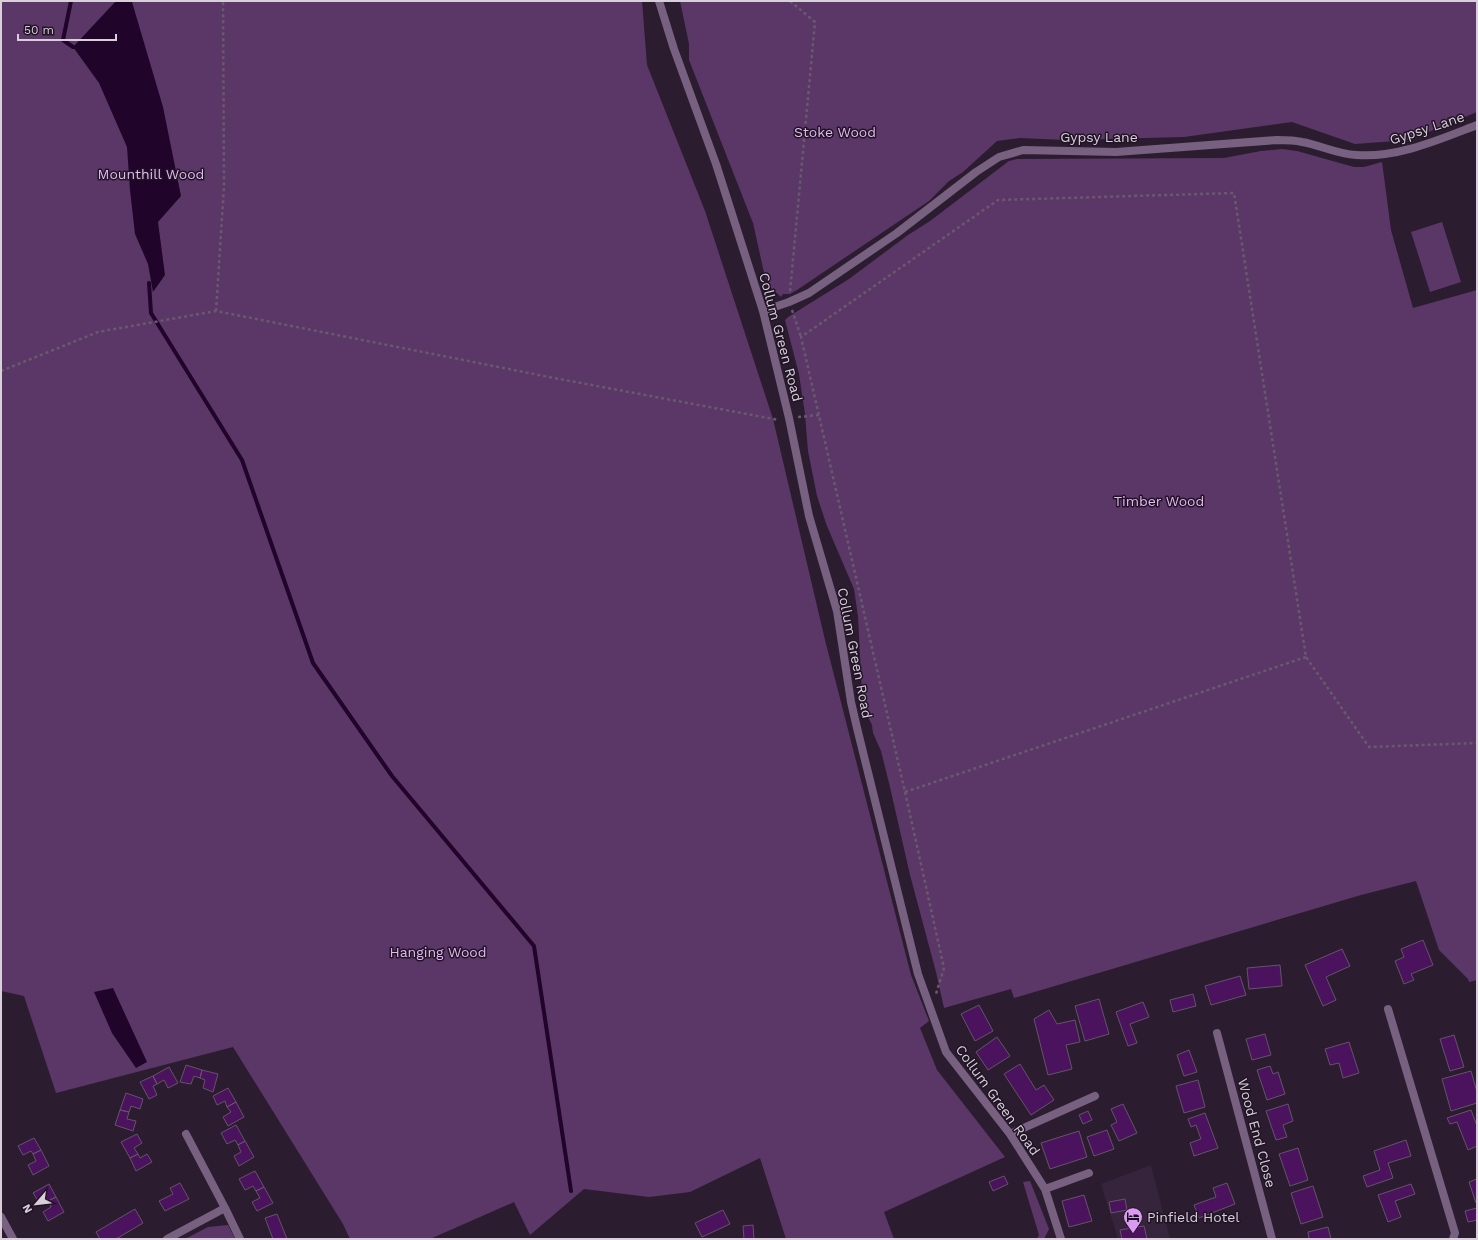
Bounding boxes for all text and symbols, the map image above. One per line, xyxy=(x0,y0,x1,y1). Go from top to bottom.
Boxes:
scale bar xyxy=(18,16,116,42)
text: 50 m xyxy=(24,23,54,37)
street label: Gypsy Lane xyxy=(1388,108,1466,148)
park label: Stoke Wood xyxy=(794,124,876,140)
street label: Gypsy Lane xyxy=(1060,129,1138,145)
park label: Mounthill Wood xyxy=(98,166,204,182)
street label: Collum Green Road xyxy=(756,271,806,403)
park label: Timber Wood xyxy=(1114,493,1204,509)
street label: Collum Green Road xyxy=(834,586,876,720)
park label: Hanging Wood xyxy=(389,944,487,960)
street label: Collum Green Road xyxy=(953,1042,1043,1158)
street label: Wood End Close xyxy=(1235,1077,1279,1189)
north arrow xyxy=(16,1184,56,1224)
text: N xyxy=(20,1202,35,1215)
hotel icon: Pinfield Hotel xyxy=(1122,1206,1144,1234)
place label: Pinfield Hotel xyxy=(1147,1209,1240,1225)

